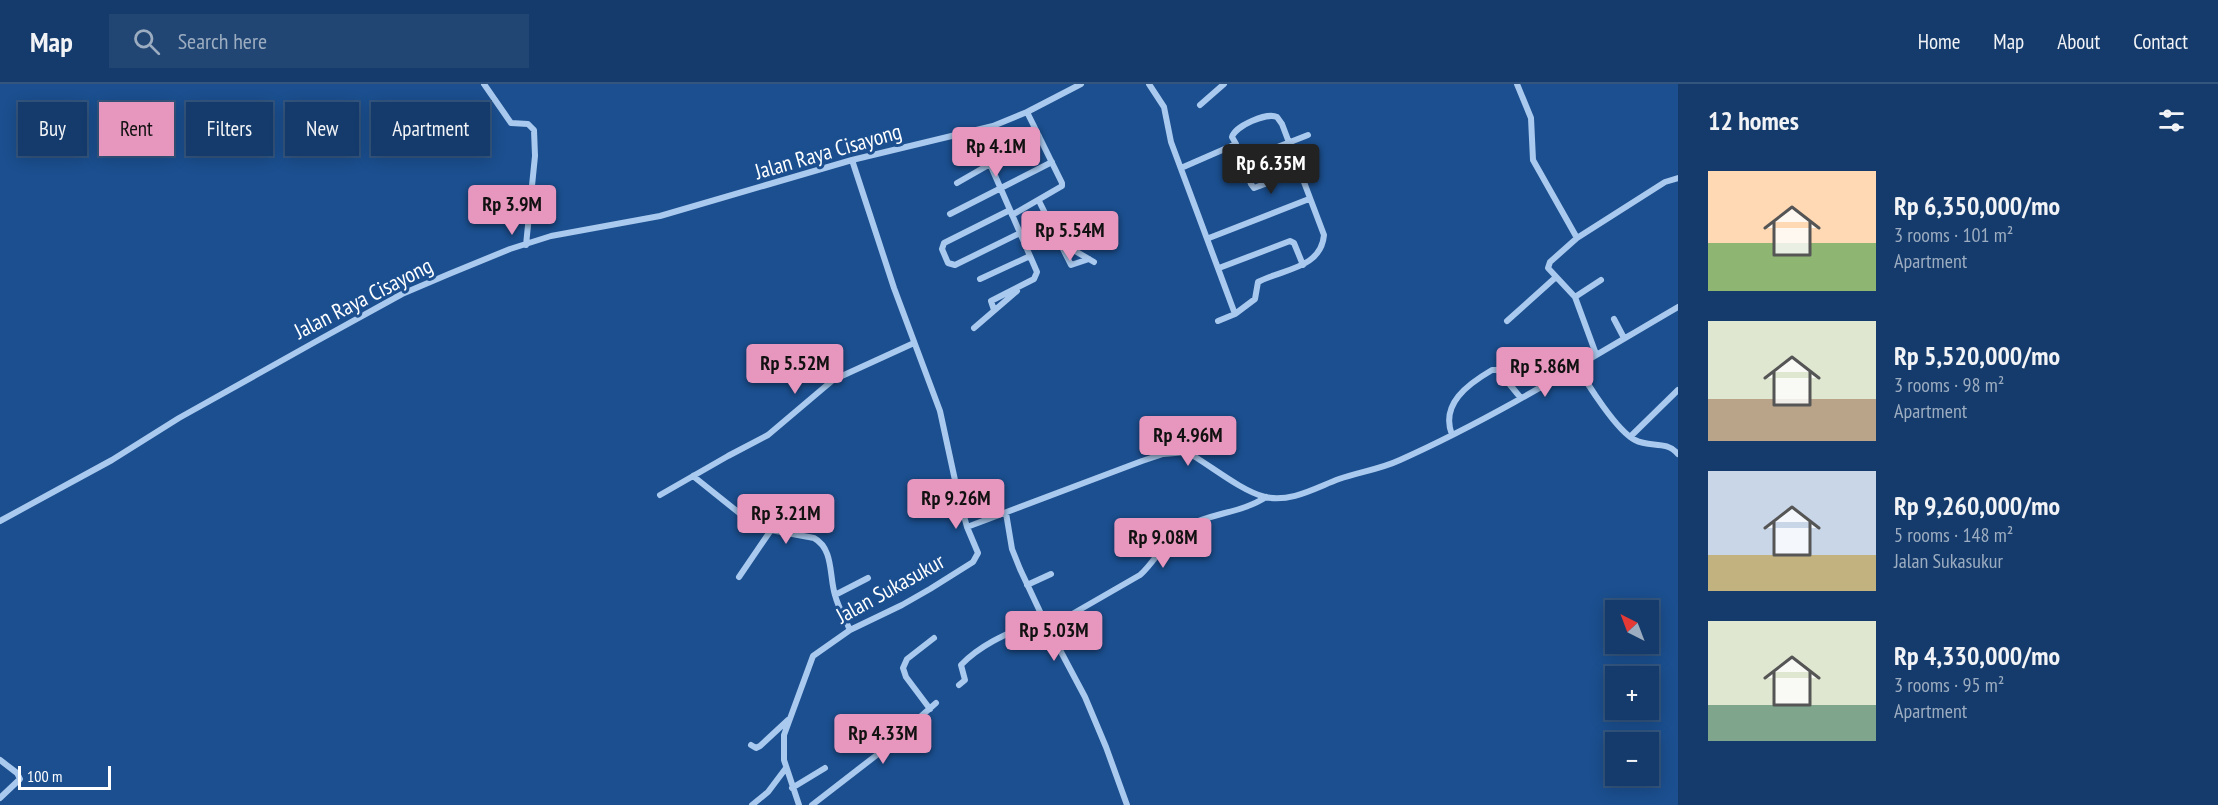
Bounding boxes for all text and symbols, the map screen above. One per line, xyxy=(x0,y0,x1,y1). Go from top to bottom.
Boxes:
search box xyxy=(109,14,529,68)
text: Map xyxy=(30,23,73,60)
icon: search xyxy=(130,25,163,58)
text: Search here xyxy=(178,27,267,55)
text: Home xyxy=(1918,28,1960,55)
text: Map xyxy=(1993,28,2024,55)
text: About xyxy=(2057,28,2100,55)
text: Contact xyxy=(2133,28,2188,55)
chip: Buy xyxy=(18,102,87,156)
chip: Rent xyxy=(99,102,174,156)
chip: Filters xyxy=(186,102,273,156)
chip: New xyxy=(285,102,359,156)
chip: Apartment xyxy=(371,102,490,156)
text: 12 homes xyxy=(1708,104,1799,137)
icon: filters xyxy=(2155,104,2188,137)
street label: Jalan Raya Cisayong xyxy=(750,117,905,186)
pin: Rp 4.1M xyxy=(941,127,1051,178)
text: Rp 4.1M xyxy=(966,133,1026,159)
pin: Rp 6.35M xyxy=(1209,144,1333,195)
text: Rp 6.35M xyxy=(1236,150,1306,176)
pin: Rp 3.9M xyxy=(457,185,567,236)
text: Rp 6,350,000/mo xyxy=(1894,189,2060,222)
text: Rp 3.9M xyxy=(482,191,542,217)
icon: home xyxy=(1756,195,1828,267)
pin: Rp 5.54M xyxy=(1008,211,1132,262)
text: Rp 5.54M xyxy=(1035,217,1105,243)
text: 3 rooms · 101 m² xyxy=(1894,222,2013,248)
text: Apartment xyxy=(1894,248,1967,274)
street label: Jalan Raya Cisayong xyxy=(288,251,437,345)
text: Rp 5,520,000/mo xyxy=(1894,339,2060,372)
pin: Rp 5.52M xyxy=(733,344,857,395)
icon: home xyxy=(1756,345,1828,417)
pin: Rp 5.86M xyxy=(1483,347,1607,398)
text: Rp 5.52M xyxy=(760,350,830,376)
text: Rp 5.86M xyxy=(1510,353,1580,379)
text: 3 rooms · 98 m² xyxy=(1894,372,2004,398)
text: Apartment xyxy=(1894,398,1967,424)
pin: Rp 4.96M xyxy=(1126,416,1250,467)
text: Rp 4.96M xyxy=(1153,422,1223,448)
pin: Rp 9.26M xyxy=(894,479,1018,530)
text: Rp 9.26M xyxy=(921,485,991,511)
text: Rp 9,260,000/mo xyxy=(1894,489,2060,522)
pin: Rp 3.21M xyxy=(724,494,848,545)
icon: home xyxy=(1756,495,1828,567)
text: Rp 3.21M xyxy=(751,500,821,526)
pin: Rp 9.08M xyxy=(1101,518,1225,569)
text: 5 rooms · 148 m² xyxy=(1894,522,2013,548)
text: Rp 9.08M xyxy=(1128,524,1198,550)
street label: Jalan Sukasukur xyxy=(830,547,949,630)
text: Jalan Sukasukur xyxy=(1894,548,2003,574)
north arrow xyxy=(1605,600,1659,654)
map controls xyxy=(1605,600,1659,786)
pin: Rp 5.03M xyxy=(992,611,1116,662)
text: Rp 5.03M xyxy=(1019,617,1089,643)
text: Rp 4,330,000/mo xyxy=(1894,639,2060,672)
icon: home xyxy=(1756,645,1828,717)
button: + xyxy=(1605,666,1659,720)
text: 3 rooms · 95 m² xyxy=(1894,672,2004,698)
text: Apartment xyxy=(1894,698,1967,724)
pin: Rp 4.33M xyxy=(821,714,945,765)
text: Rp 4.33M xyxy=(848,720,918,746)
button: − xyxy=(1605,732,1659,786)
scale bar xyxy=(18,763,111,790)
text: 100 m xyxy=(27,766,62,786)

